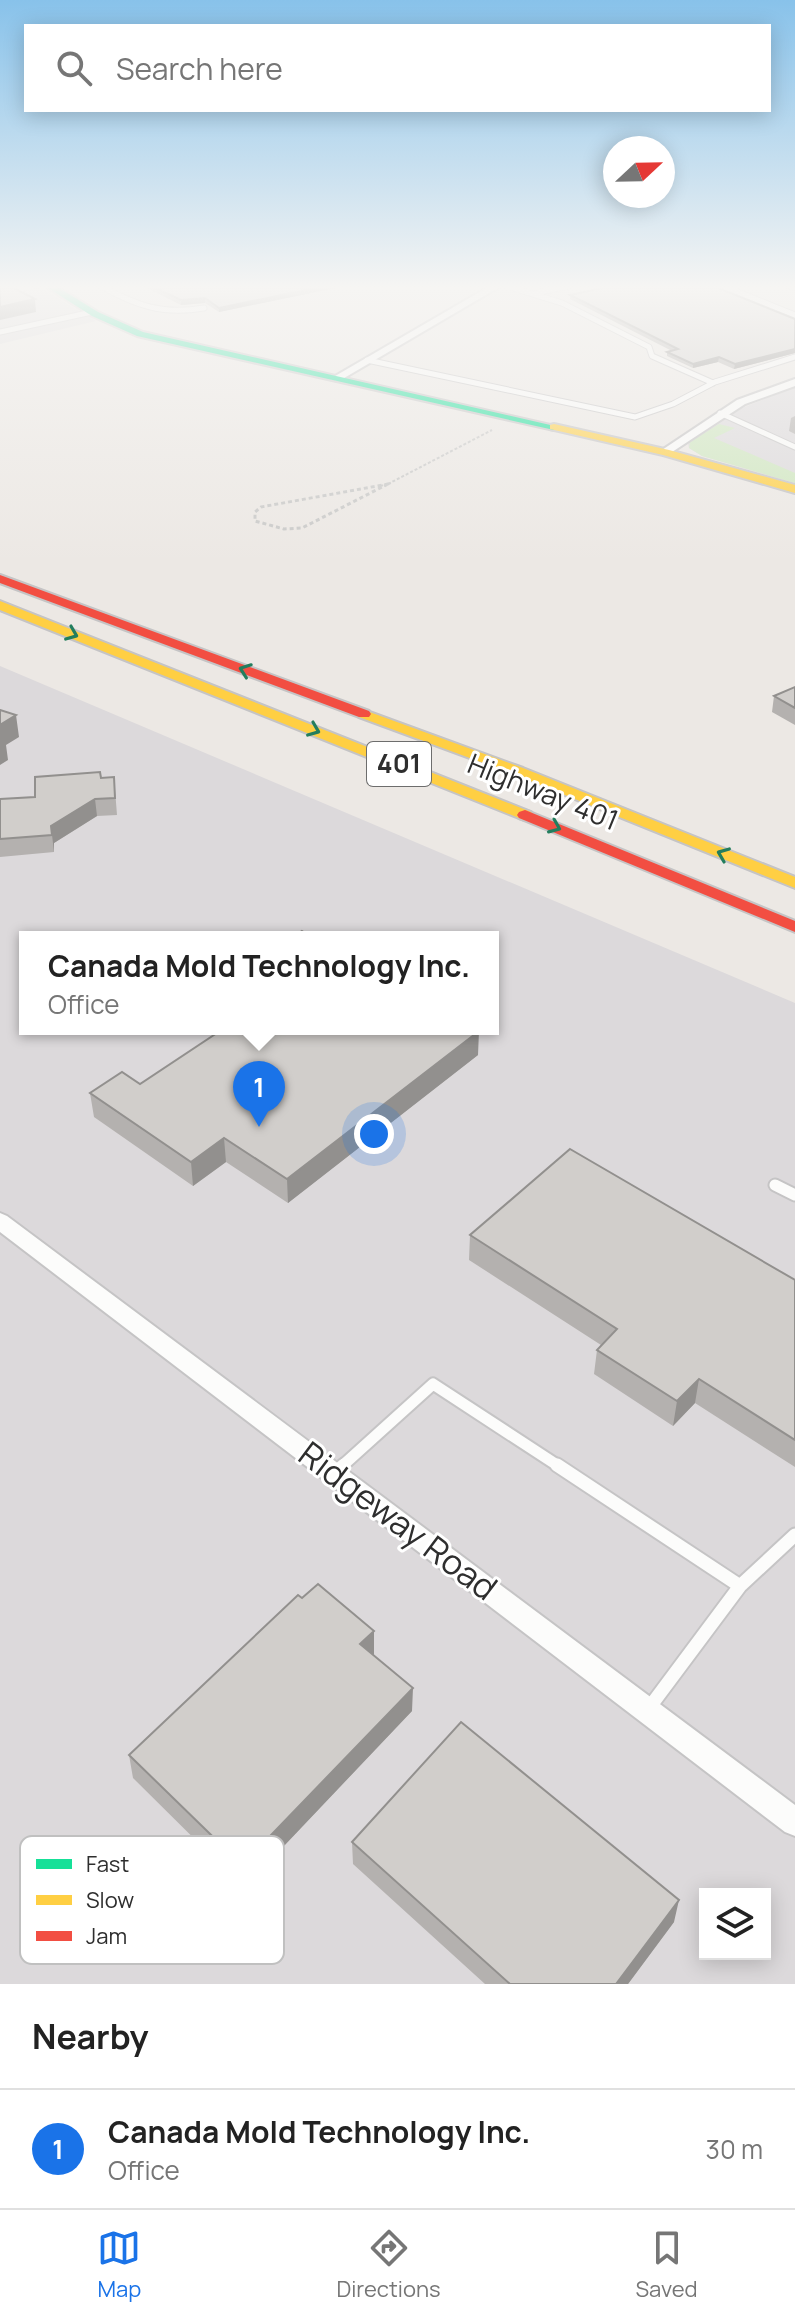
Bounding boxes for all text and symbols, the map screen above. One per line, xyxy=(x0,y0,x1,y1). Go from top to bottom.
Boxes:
search box xyxy=(24,24,771,112)
icon: search xyxy=(52,46,96,90)
text: Search here xyxy=(116,48,283,89)
north arrow xyxy=(603,136,675,208)
one-way arrow xyxy=(65,624,79,641)
one-way arrow xyxy=(239,663,253,680)
one-way arrow xyxy=(306,720,320,737)
road number: 401 xyxy=(367,742,431,786)
street label: Highway 401 xyxy=(462,744,624,838)
one-way arrow xyxy=(547,818,561,834)
one-way arrow xyxy=(717,847,731,864)
popup xyxy=(19,931,499,1035)
text: Canada Mold Technology Inc. xyxy=(48,945,470,986)
text: Office xyxy=(48,986,120,1022)
pin: 1 xyxy=(233,1061,285,1127)
your location xyxy=(354,1114,394,1154)
street label: Ridgeway Road xyxy=(290,1430,507,1610)
legend xyxy=(20,1836,284,1964)
text: Fast xyxy=(86,1849,129,1879)
text: Slow xyxy=(86,1885,134,1915)
map controls xyxy=(699,1888,771,1960)
button: layers xyxy=(699,1888,771,1960)
text: Jam xyxy=(86,1921,127,1951)
text: Nearby xyxy=(32,2013,148,2059)
text: Canada Mold Technology Inc. xyxy=(108,2111,530,2152)
text: 1 xyxy=(52,2131,64,2167)
text: 30 m xyxy=(706,2131,763,2167)
text: Office xyxy=(108,2152,180,2188)
tab: Map xyxy=(97,2226,141,2304)
tab: Directions xyxy=(336,2226,441,2304)
tab: Saved xyxy=(636,2226,698,2304)

